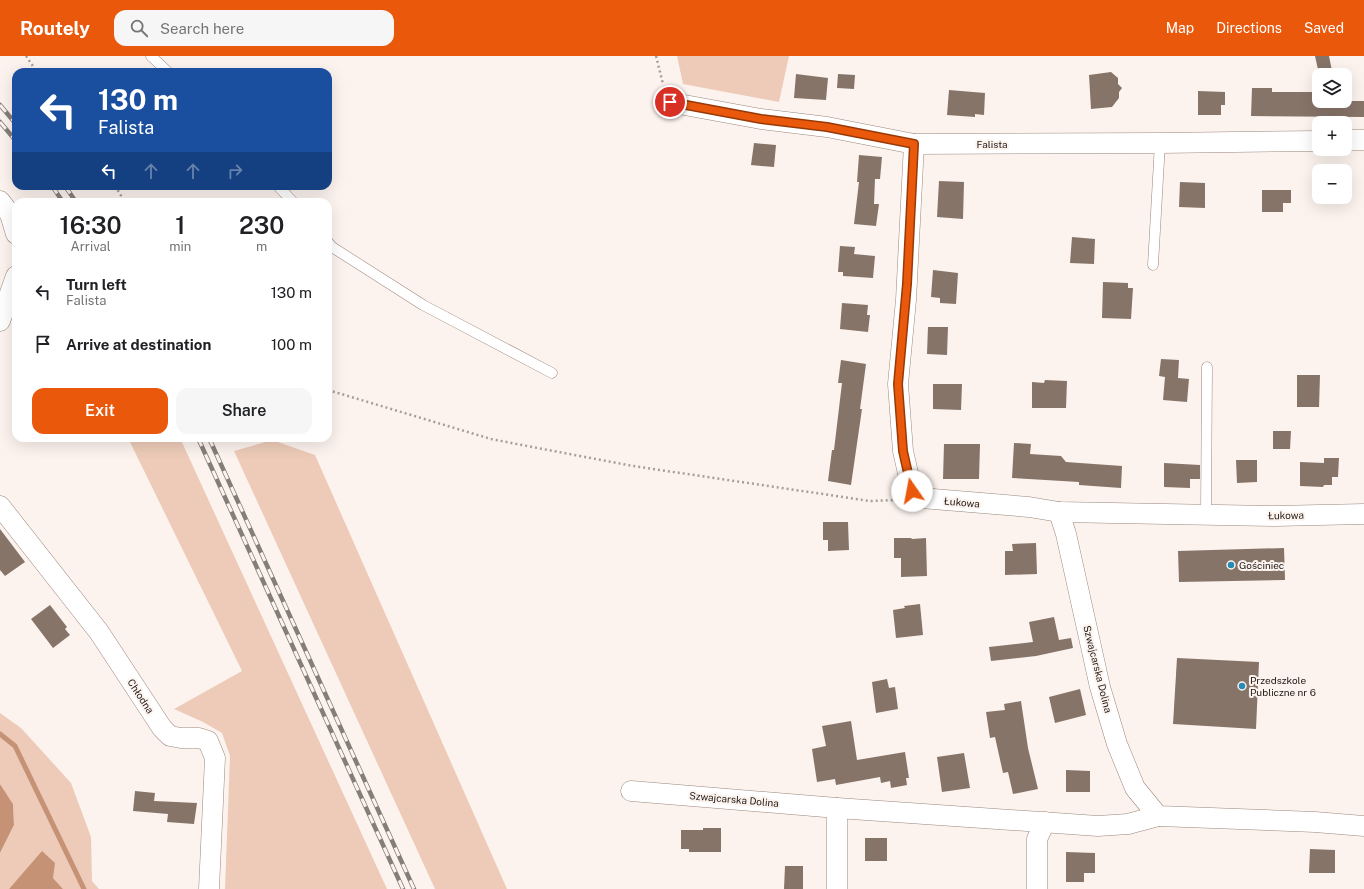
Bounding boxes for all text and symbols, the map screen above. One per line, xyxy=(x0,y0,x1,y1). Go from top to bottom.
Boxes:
search box xyxy=(114,10,394,46)
text: Routely xyxy=(20,17,90,39)
icon: search xyxy=(128,17,150,39)
text: Search here xyxy=(160,20,244,37)
text: Map xyxy=(1166,20,1194,36)
text: Directions xyxy=(1216,20,1282,36)
text: Saved xyxy=(1304,20,1344,36)
map controls xyxy=(1312,68,1352,204)
button: layers xyxy=(1312,68,1352,108)
text: 130 m xyxy=(98,83,178,116)
icon: left xyxy=(32,84,84,136)
pin xyxy=(653,85,687,119)
icon: arrive xyxy=(659,91,681,113)
button: + xyxy=(1312,116,1352,156)
text: Falista xyxy=(98,117,154,138)
street label: Falista xyxy=(976,138,1008,150)
icon: left xyxy=(98,160,120,182)
icon: ahead xyxy=(140,160,162,182)
icon: ahead xyxy=(182,160,204,182)
icon: right xyxy=(224,160,246,182)
button: − xyxy=(1312,164,1352,204)
text: 16:30 xyxy=(60,211,122,239)
text: 1 xyxy=(175,211,185,239)
text: 230 xyxy=(239,211,284,239)
text: Arrival xyxy=(71,239,111,254)
text: min xyxy=(169,239,191,254)
text: m xyxy=(256,239,267,254)
text: Turn left xyxy=(66,276,127,293)
icon: left xyxy=(32,281,54,303)
text: 130 m xyxy=(271,284,312,301)
text: Falista xyxy=(66,293,107,308)
icon: arrive xyxy=(32,333,54,355)
text: Arrive at destination xyxy=(66,336,211,353)
text: 100 m xyxy=(271,336,312,353)
button: Exit xyxy=(32,388,168,434)
button: Share xyxy=(176,388,312,434)
position arrow xyxy=(891,470,933,512)
street label: Łukowa xyxy=(944,494,980,510)
street label: Łukowa xyxy=(1268,509,1304,521)
place label: Gościniec xyxy=(1239,559,1284,571)
marker: Gościniec xyxy=(1226,560,1236,570)
street label: Szwajcarska Dolina xyxy=(1081,624,1115,714)
place label: Przedszkole Publiczne nr 6 xyxy=(1250,674,1316,698)
street label: Chłodna xyxy=(125,676,157,716)
marker: Przedszkole Publiczne nr 6 xyxy=(1237,681,1247,691)
street label: Szwajcarska Dolina xyxy=(689,789,779,809)

